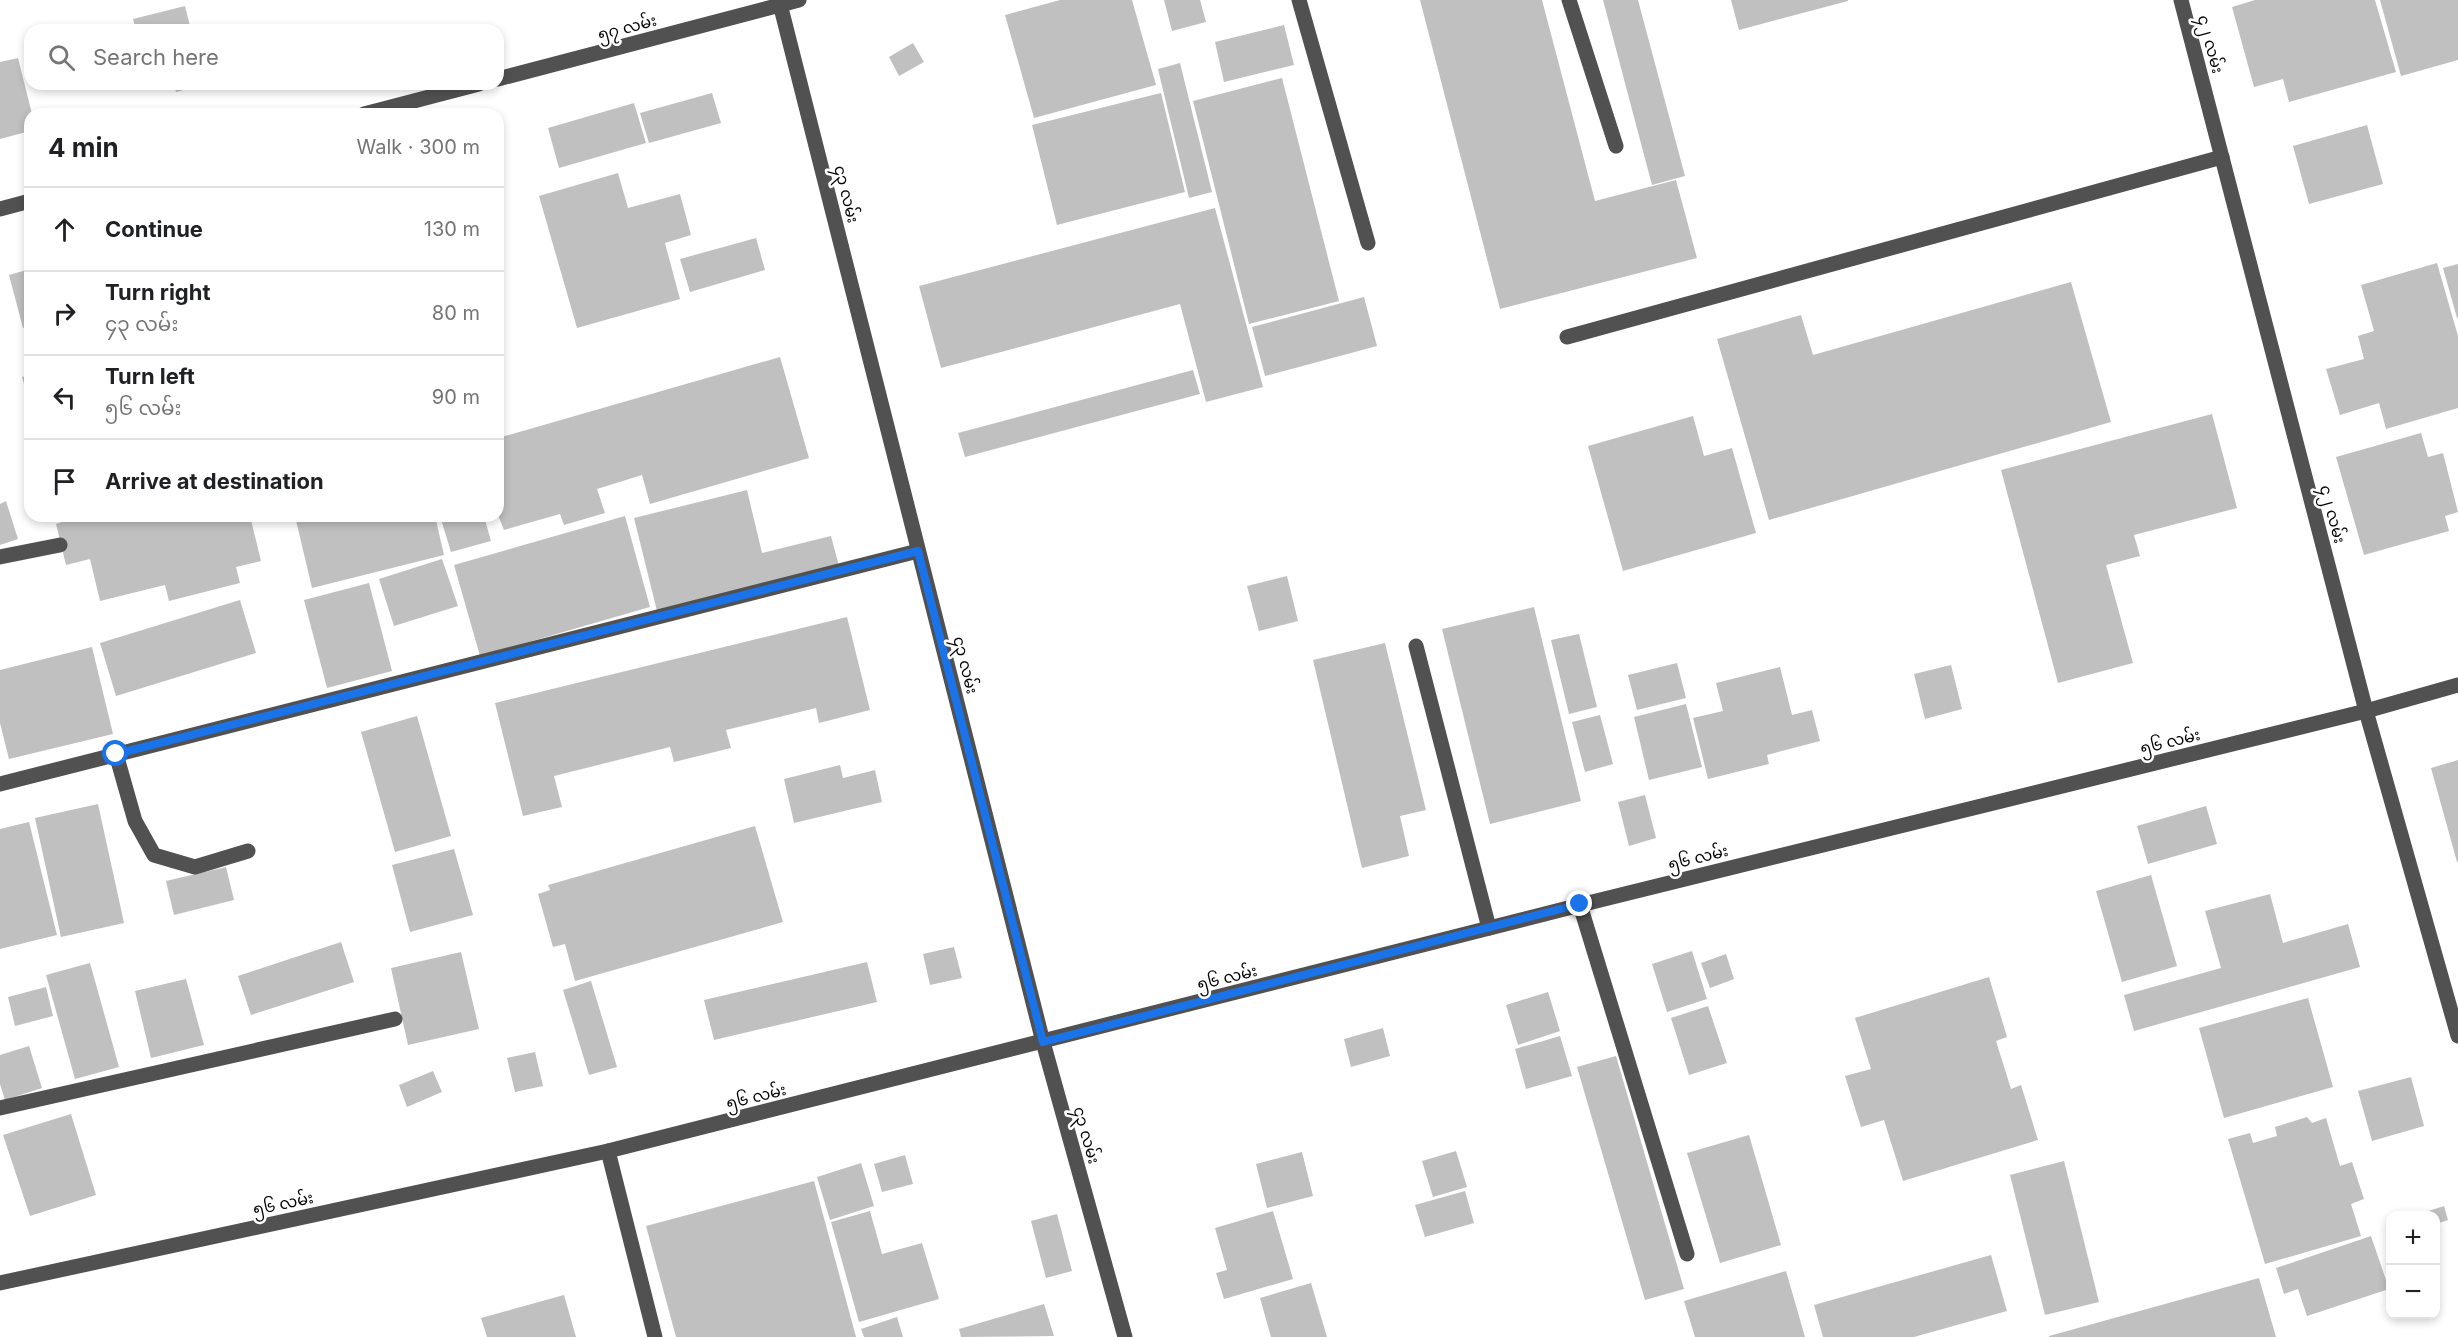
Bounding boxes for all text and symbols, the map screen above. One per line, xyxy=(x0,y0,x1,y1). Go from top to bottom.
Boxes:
street label: ၅၇ လမ်း xyxy=(595,9,660,48)
street label: ၄၂ လမ်း xyxy=(2190,12,2229,76)
search box xyxy=(24,24,504,90)
icon: search xyxy=(45,41,78,74)
text: Search here xyxy=(93,44,219,70)
text: 4 min xyxy=(48,132,119,163)
text: Walk · 300 m xyxy=(357,135,480,159)
street label: ၄၃ လမ်း xyxy=(826,163,865,226)
icon: ahead xyxy=(48,213,81,246)
text: Continue xyxy=(105,216,203,242)
text: 130 m xyxy=(424,217,480,241)
text: Turn right xyxy=(105,279,211,305)
icon: right xyxy=(48,297,81,330)
text: 80 m xyxy=(432,301,480,325)
text: ၄၃ လမ်း xyxy=(105,312,178,336)
text: Turn left xyxy=(105,363,195,389)
icon: left xyxy=(48,381,81,414)
text: 90 m xyxy=(432,385,480,409)
text: ၅၆ လမ်း xyxy=(105,396,182,420)
icon: arrive xyxy=(48,465,81,498)
text: Arrive at destination xyxy=(105,468,324,494)
street label: ၄၂ လမ်း xyxy=(2312,482,2351,546)
street label: ၄၃ လမ်း xyxy=(945,634,984,697)
street label: ၅၆ လမ်း xyxy=(2138,723,2203,762)
route start xyxy=(102,740,128,766)
street label: ၅၆ လမ်း xyxy=(1666,839,1731,878)
route end xyxy=(1566,890,1592,916)
street label: ၅၆ လမ်း xyxy=(1195,959,1260,998)
street label: ၅၆ လမ်း xyxy=(724,1078,789,1117)
street label: ၄၃ လမ်း xyxy=(1065,1104,1106,1167)
street label: ၅၆ လမ်း xyxy=(251,1186,316,1223)
map controls xyxy=(2386,1211,2440,1319)
button: + xyxy=(2386,1211,2440,1265)
button: − xyxy=(2386,1265,2440,1319)

